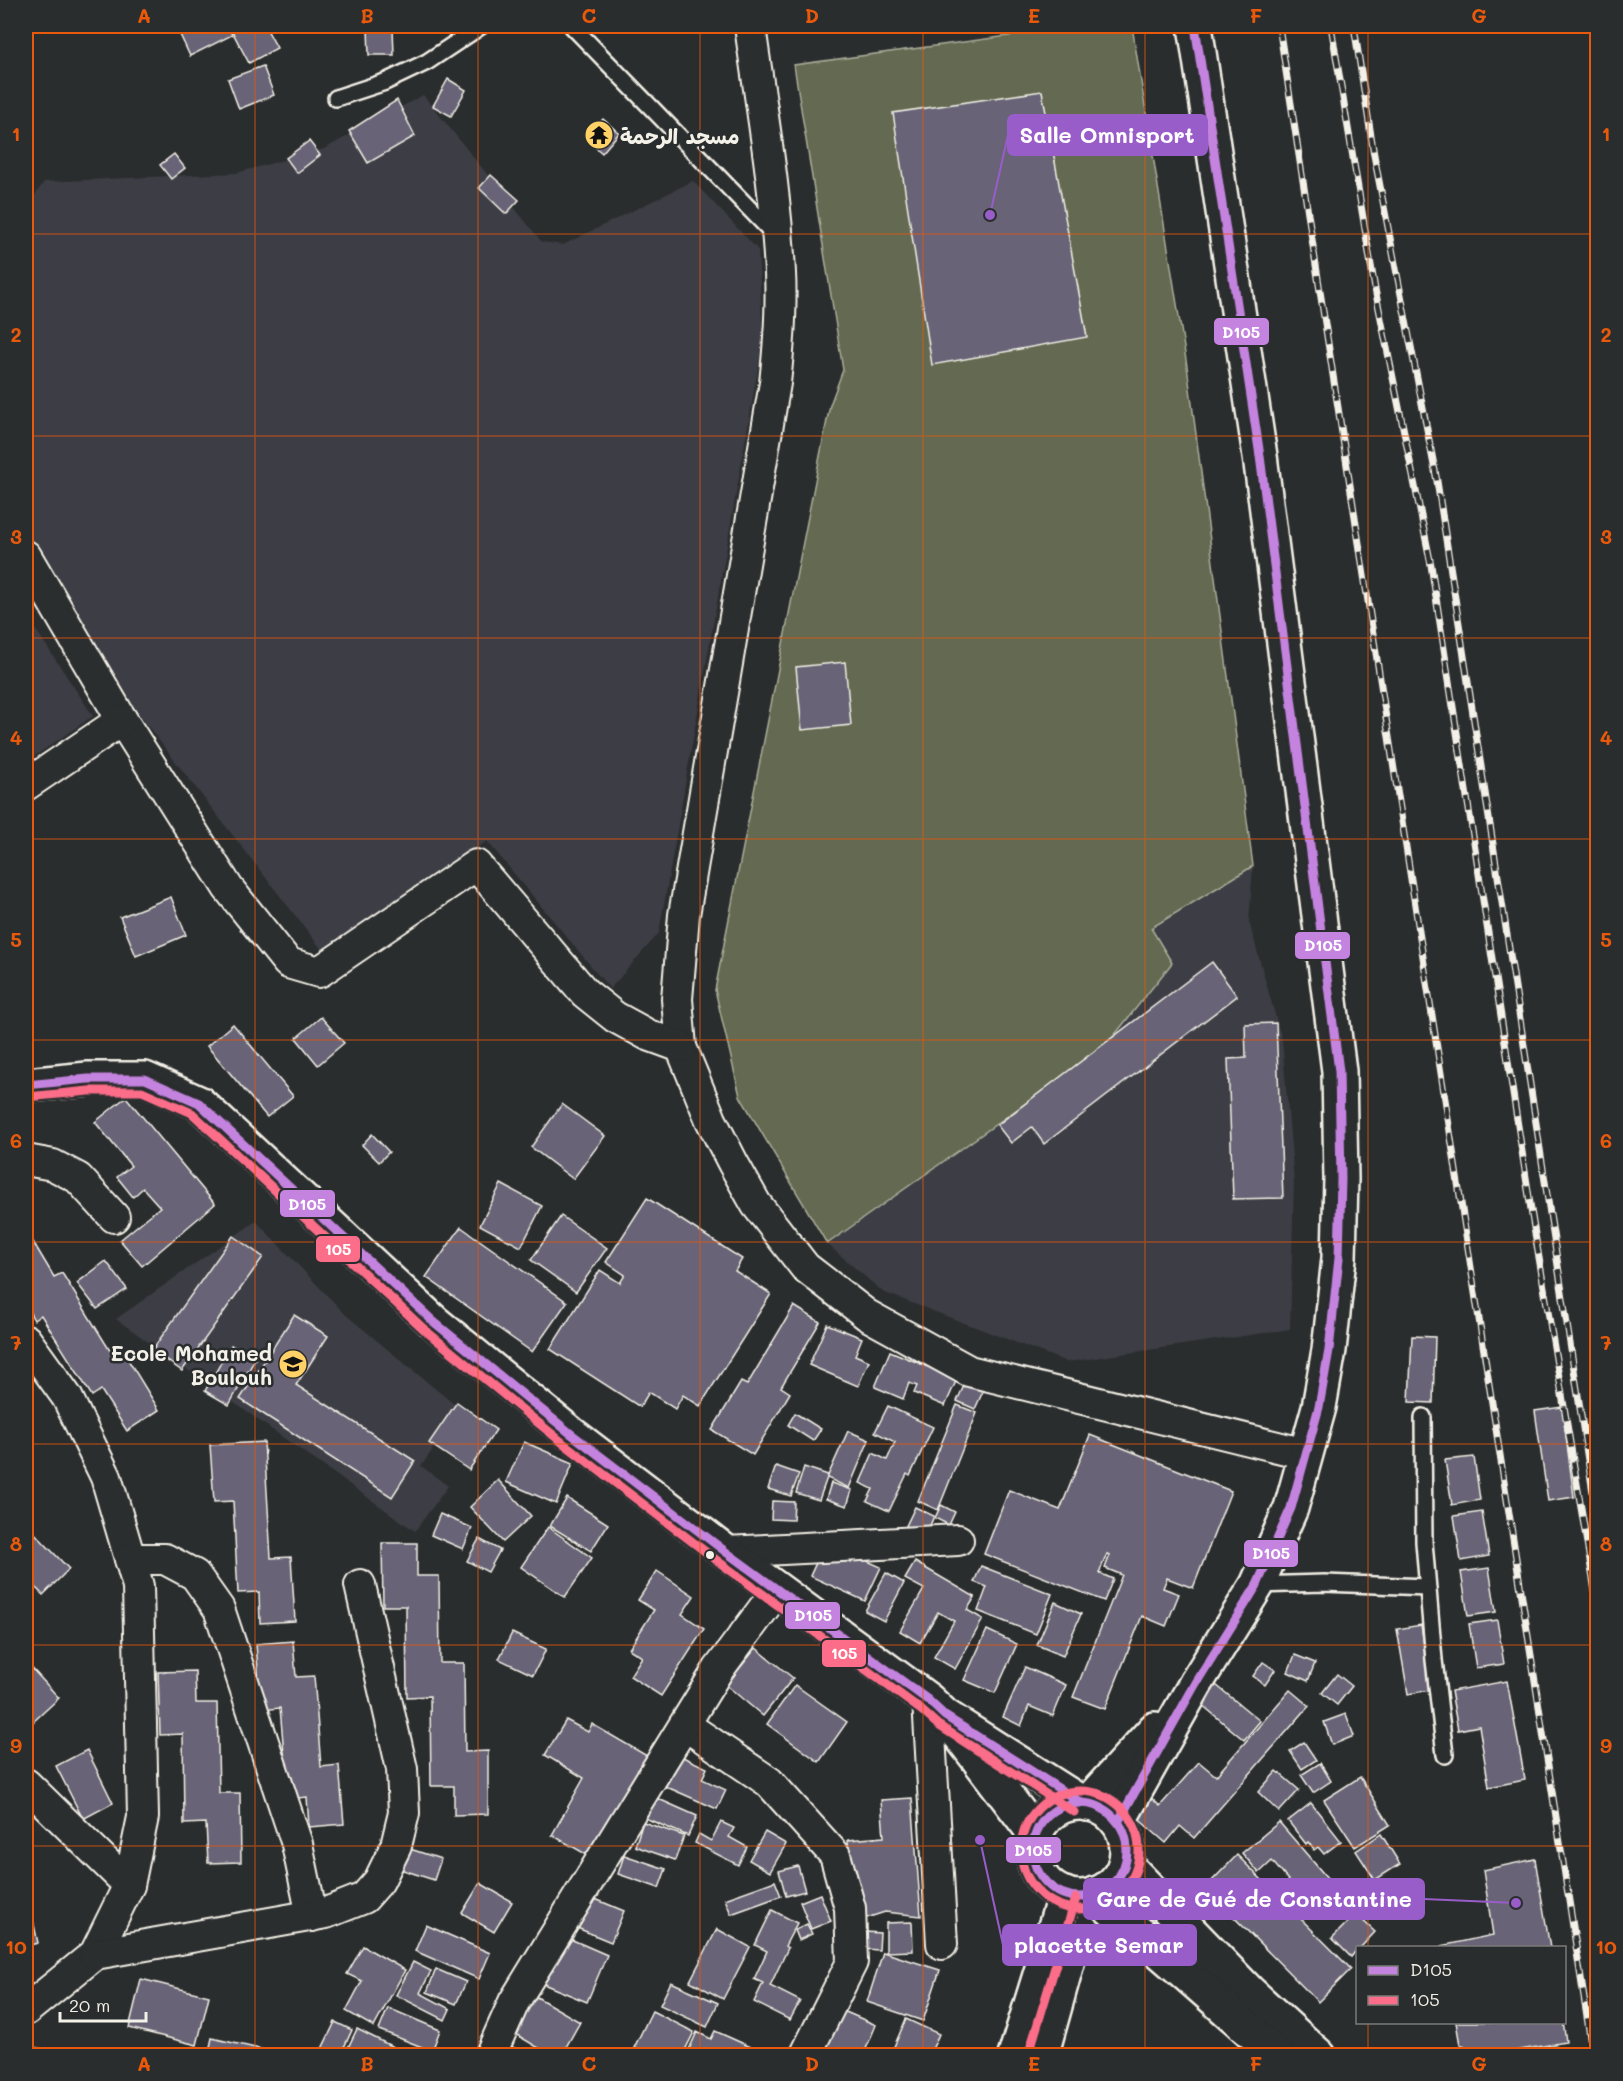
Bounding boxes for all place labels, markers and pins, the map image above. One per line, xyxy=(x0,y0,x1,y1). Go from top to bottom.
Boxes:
callout: Salle Omnisport xyxy=(1008,115,1207,155)
temple icon: مسجد الرحمة xyxy=(583,119,615,151)
place label: مسجد الرحمة xyxy=(620,122,740,149)
place label: Ecole Mohamed Boulouh xyxy=(110,1339,272,1390)
school or university icon: Ecole Mohamed Boulouh xyxy=(277,1348,309,1380)
unlabelled marker xyxy=(704,1549,716,1561)
callout: Gare de Gué de Constantine xyxy=(1084,1879,1424,1919)
callout: placette Semar xyxy=(1003,1925,1196,1965)

